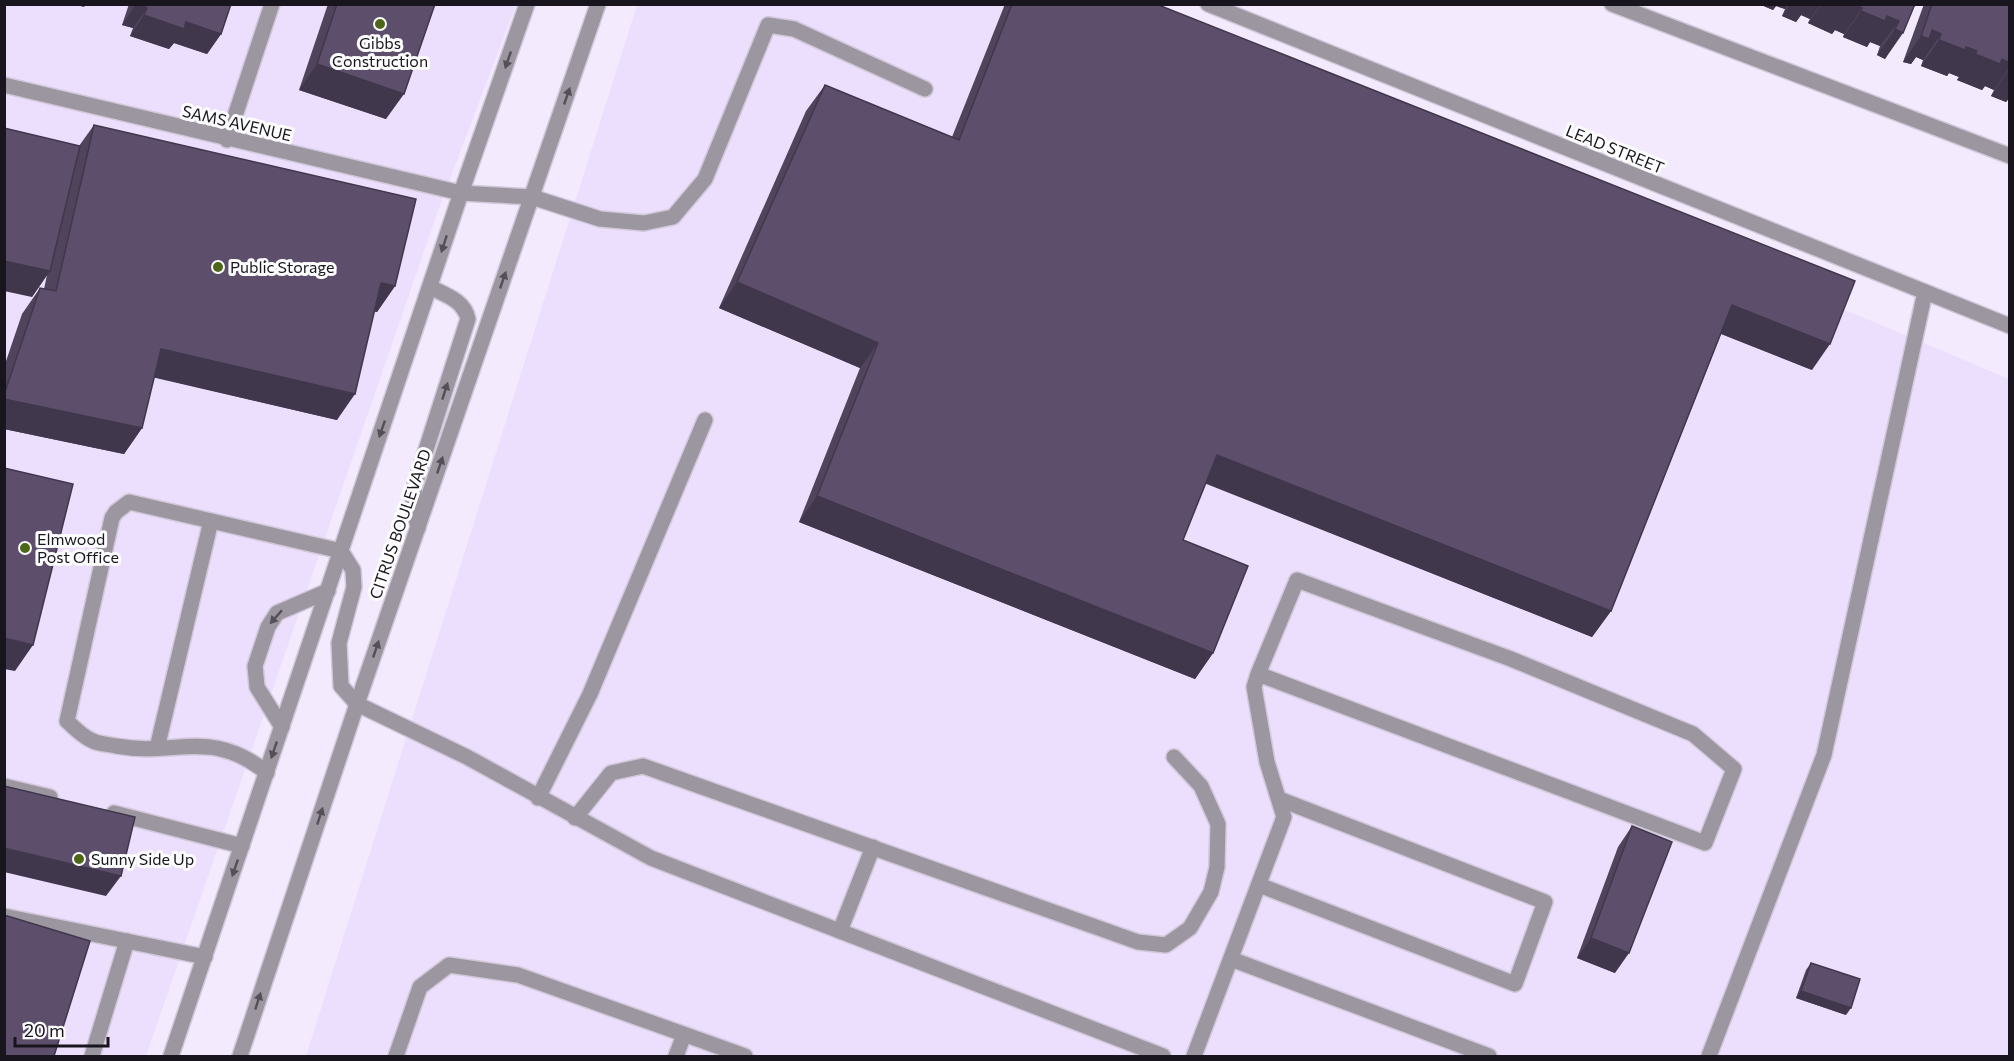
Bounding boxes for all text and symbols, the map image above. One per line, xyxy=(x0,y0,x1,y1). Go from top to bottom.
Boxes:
marker: Gibbs Construction xyxy=(373,17,387,31)
place label: Gibbs Construction xyxy=(332,33,428,70)
one-way arrow xyxy=(502,51,512,69)
one-way arrow xyxy=(562,87,572,105)
street label: SAMS AVENUE xyxy=(181,101,294,144)
street label: LEAD STREET xyxy=(1563,120,1667,177)
one-way arrow xyxy=(439,235,448,253)
place label: Public Storage xyxy=(230,257,334,276)
marker: Public Storage xyxy=(211,260,225,274)
one-way arrow xyxy=(499,271,509,289)
one-way arrow xyxy=(440,382,450,400)
one-way arrow xyxy=(377,420,386,438)
street label: CITRUS BOULEVARD xyxy=(365,446,434,601)
one-way arrow xyxy=(435,456,445,474)
place label: Elmwood Post Office xyxy=(37,529,119,566)
marker: Elmwood Post Office xyxy=(18,541,32,555)
one-way arrow xyxy=(269,609,283,624)
one-way arrow xyxy=(372,640,381,658)
one-way arrow xyxy=(269,741,279,759)
one-way arrow xyxy=(315,807,325,825)
place label: Sunny Side Up xyxy=(91,849,194,868)
marker: Sunny Side Up xyxy=(72,852,86,866)
one-way arrow xyxy=(230,859,239,877)
one-way arrow xyxy=(254,992,264,1010)
scale bar xyxy=(15,1010,108,1048)
text: 20 m xyxy=(24,1019,65,1041)

